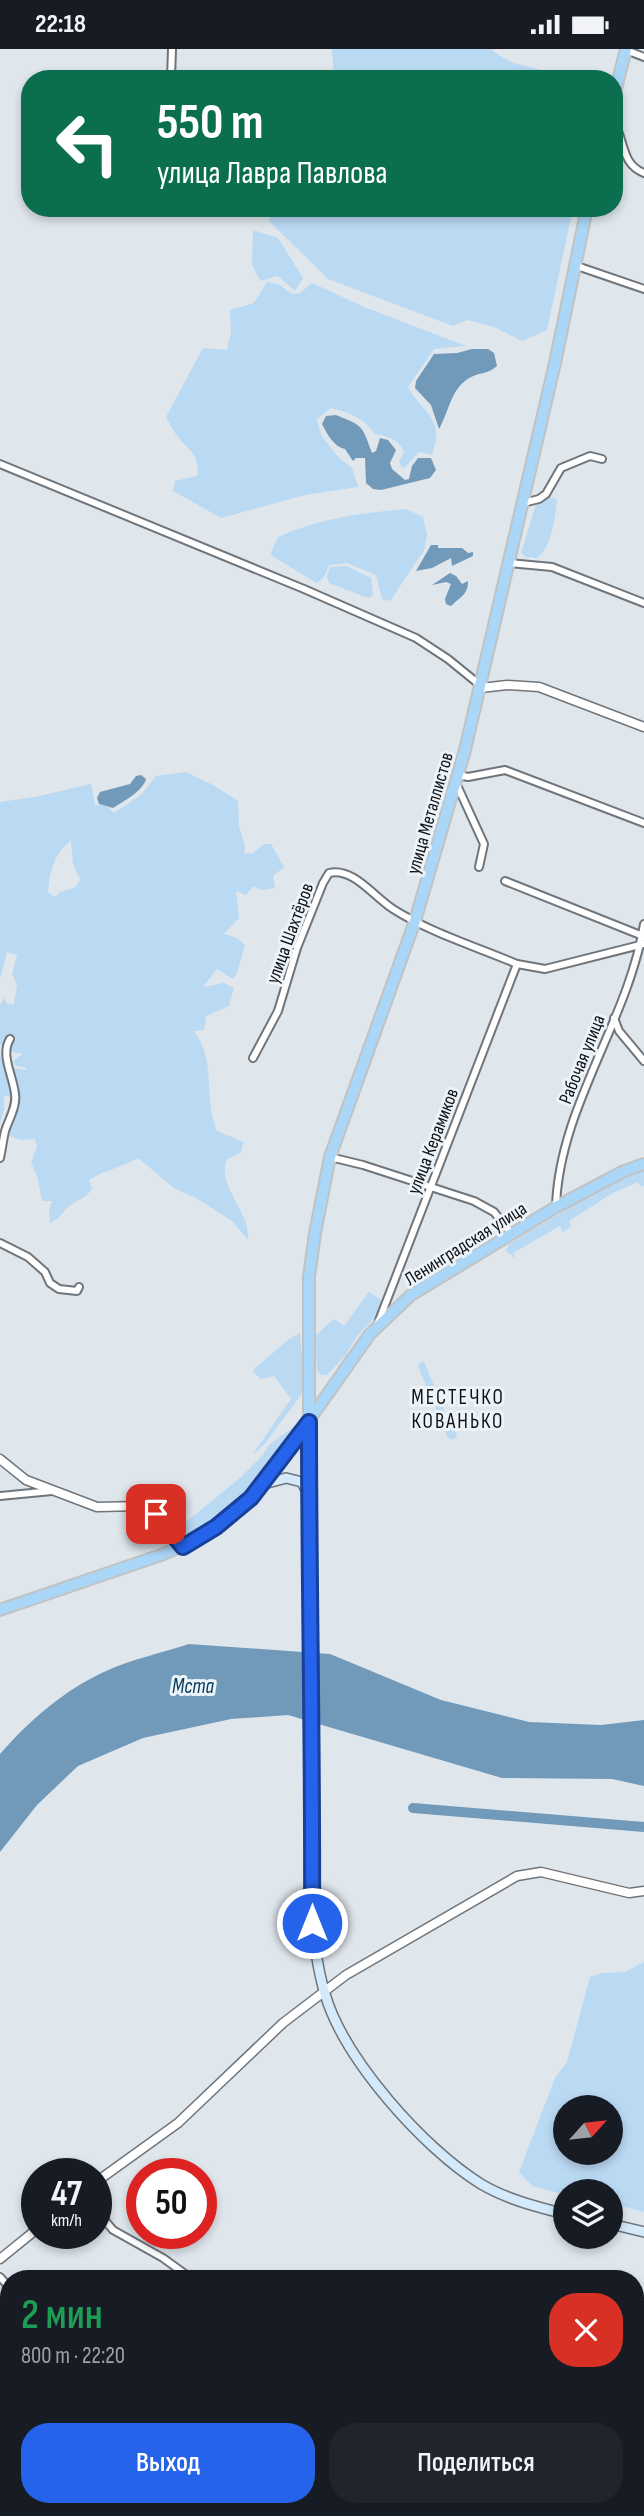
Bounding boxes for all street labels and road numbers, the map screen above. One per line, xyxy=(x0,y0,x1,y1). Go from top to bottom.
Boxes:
street label: улица Металлистов xyxy=(402,750,459,877)
street label: улица Шахтёров xyxy=(262,880,319,987)
street label: Рабочая улица xyxy=(554,1012,611,1107)
street label: улица Керамиков xyxy=(403,1085,464,1198)
street label: Ленинградская улица xyxy=(401,1198,531,1291)

